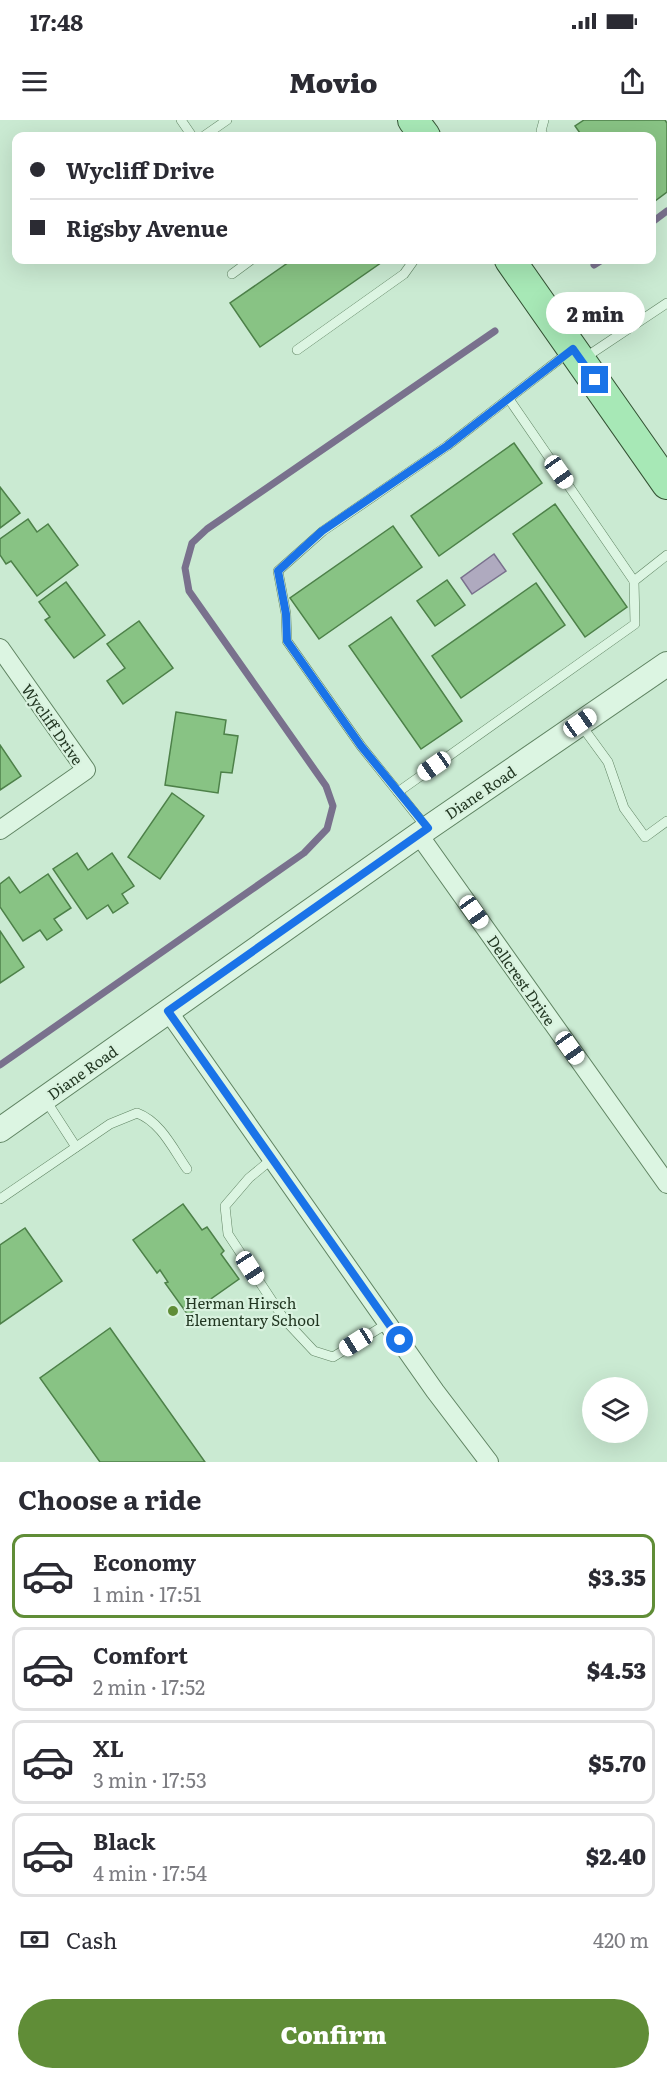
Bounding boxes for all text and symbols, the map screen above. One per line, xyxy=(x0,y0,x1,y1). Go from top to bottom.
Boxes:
text: 17:48 xyxy=(30,5,83,38)
text: Movio xyxy=(289,61,378,101)
icon: menu xyxy=(18,65,51,98)
icon: share xyxy=(616,65,649,98)
text: Wycliff Drive xyxy=(66,153,214,186)
text: Rigsby Avenue xyxy=(66,211,228,244)
callout: 2 min xyxy=(546,293,644,335)
text: 2 min xyxy=(567,298,624,328)
route end xyxy=(581,366,608,393)
car xyxy=(541,452,577,492)
street label: Wycliff Drive xyxy=(16,679,90,770)
car xyxy=(560,705,600,741)
car xyxy=(414,748,454,784)
street label: Diane Road xyxy=(440,760,520,824)
car xyxy=(456,892,492,932)
street label: Dellcrest Drive xyxy=(482,930,562,1030)
car xyxy=(552,1028,588,1068)
street label: Diane Road xyxy=(42,1039,122,1105)
car xyxy=(233,1248,267,1288)
place label: Herman Hirsch Elementary School xyxy=(185,1291,320,1331)
marker: Herman Hirsch Elementary School xyxy=(166,1304,180,1318)
car xyxy=(336,1325,376,1359)
route start xyxy=(386,1326,413,1353)
map controls xyxy=(582,1377,648,1443)
button: layers xyxy=(582,1377,648,1443)
text: Choose a ride xyxy=(18,1478,201,1518)
text: Economy xyxy=(93,1545,196,1578)
icon: car xyxy=(21,1549,75,1603)
text: $3.35 xyxy=(588,1560,646,1593)
text: 1 min · 17:51 xyxy=(93,1578,201,1608)
text: Comfort xyxy=(93,1638,188,1671)
icon: car xyxy=(21,1642,75,1696)
text: $4.53 xyxy=(587,1653,646,1686)
text: 2 min · 17:52 xyxy=(93,1671,205,1701)
text: XL xyxy=(93,1731,124,1764)
icon: car xyxy=(21,1735,75,1789)
text: $5.70 xyxy=(588,1746,646,1779)
text: 3 min · 17:53 xyxy=(93,1764,207,1794)
text: Black xyxy=(93,1824,155,1857)
icon: car xyxy=(21,1828,75,1882)
text: $2.40 xyxy=(586,1839,646,1872)
text: 4 min · 17:54 xyxy=(93,1857,207,1887)
icon: cash xyxy=(18,1923,51,1956)
text: Cash xyxy=(66,1923,117,1956)
text: 420 m xyxy=(593,1924,649,1954)
button: Confirm xyxy=(18,1999,649,2068)

